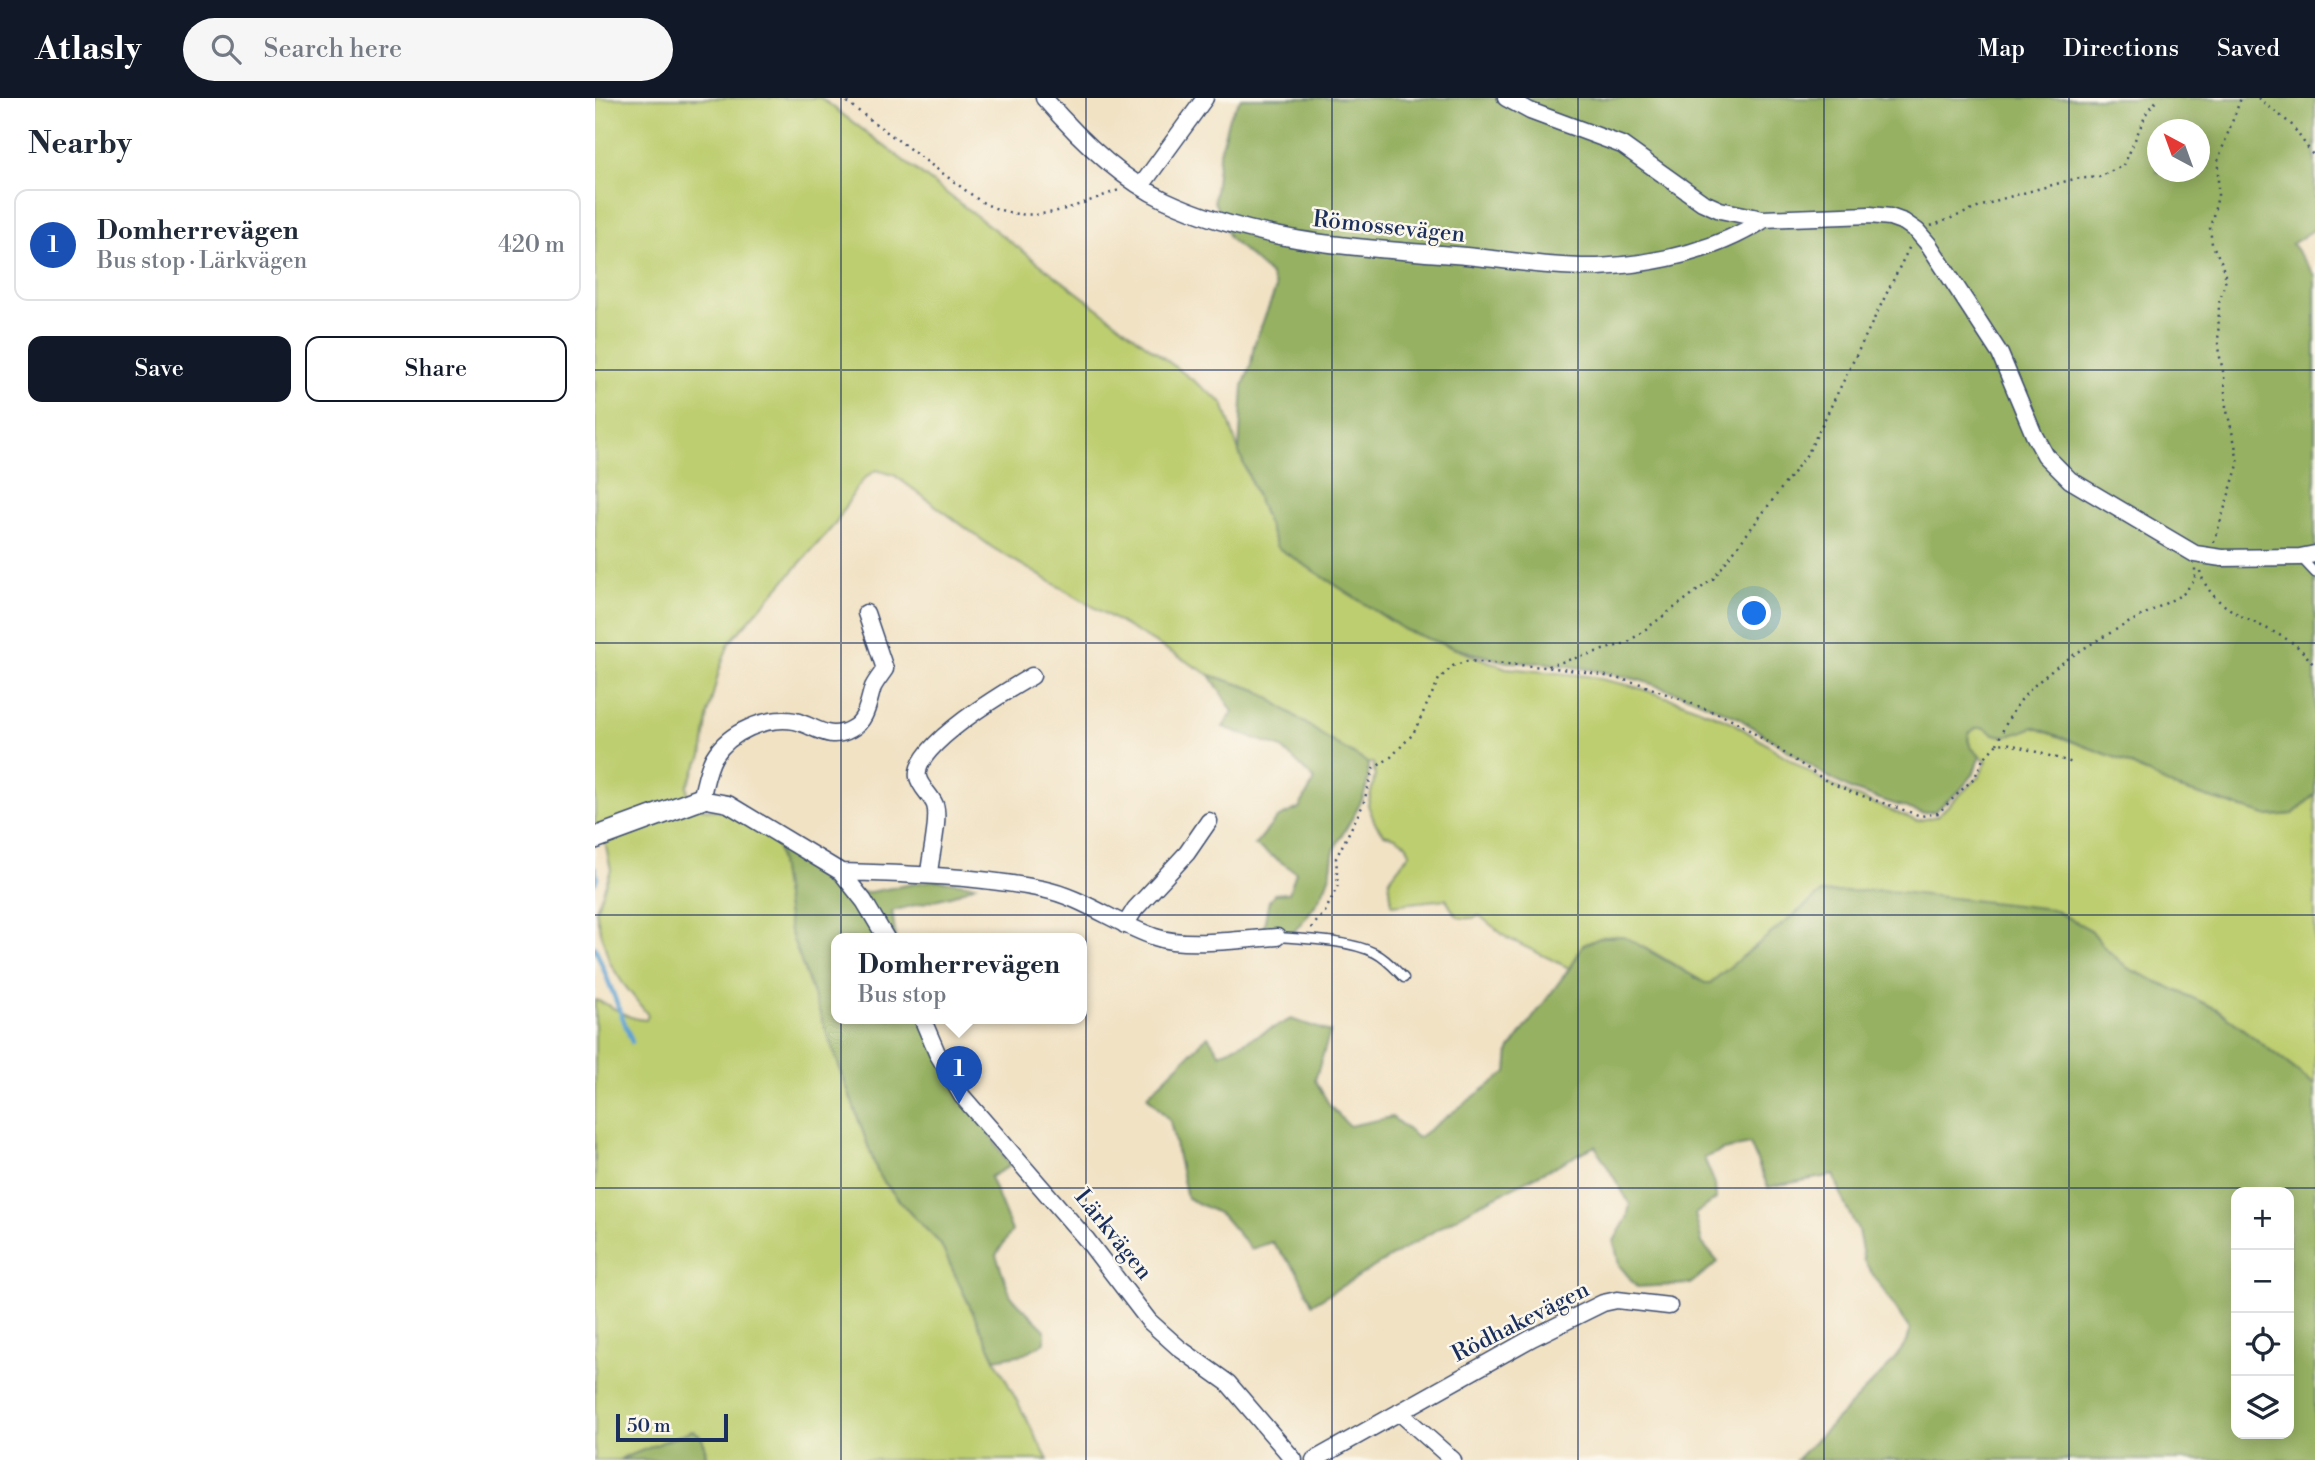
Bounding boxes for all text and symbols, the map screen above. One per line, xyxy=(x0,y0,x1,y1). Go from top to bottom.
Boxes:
search box xyxy=(183,18,673,81)
text: Atlasly xyxy=(35,29,141,70)
icon: search xyxy=(207,30,245,68)
text: Search here xyxy=(263,33,402,65)
text: Map xyxy=(1978,34,2025,64)
text: Directions xyxy=(2063,34,2179,64)
text: Saved xyxy=(2217,34,2280,64)
north arrow xyxy=(2147,119,2210,182)
text: Nearby xyxy=(28,125,132,163)
street label: Römossevägen xyxy=(1311,205,1467,249)
text: Domherrevägen xyxy=(97,215,299,247)
text: 1 xyxy=(47,231,59,259)
text: 420 m xyxy=(498,231,565,259)
text: Bus stop · Lärkvägen xyxy=(97,247,307,275)
button: Save xyxy=(28,336,291,402)
button: Share xyxy=(305,336,567,402)
your location xyxy=(1737,596,1771,630)
popup xyxy=(831,933,1087,1024)
text: Domherrevägen xyxy=(858,949,1060,981)
text: Bus stop xyxy=(858,981,947,1009)
pin: 1 xyxy=(936,1046,982,1104)
street label: Lärkvägen xyxy=(1068,1184,1158,1286)
map controls xyxy=(2231,1187,2294,1439)
button: + xyxy=(2231,1187,2294,1250)
button: − xyxy=(2231,1250,2294,1313)
street label: Rödhakevägen xyxy=(1447,1275,1594,1368)
button: locate xyxy=(2231,1313,2294,1376)
button: layers xyxy=(2231,1376,2294,1439)
scale bar xyxy=(616,1411,728,1443)
text: 50 m xyxy=(627,1414,671,1438)

